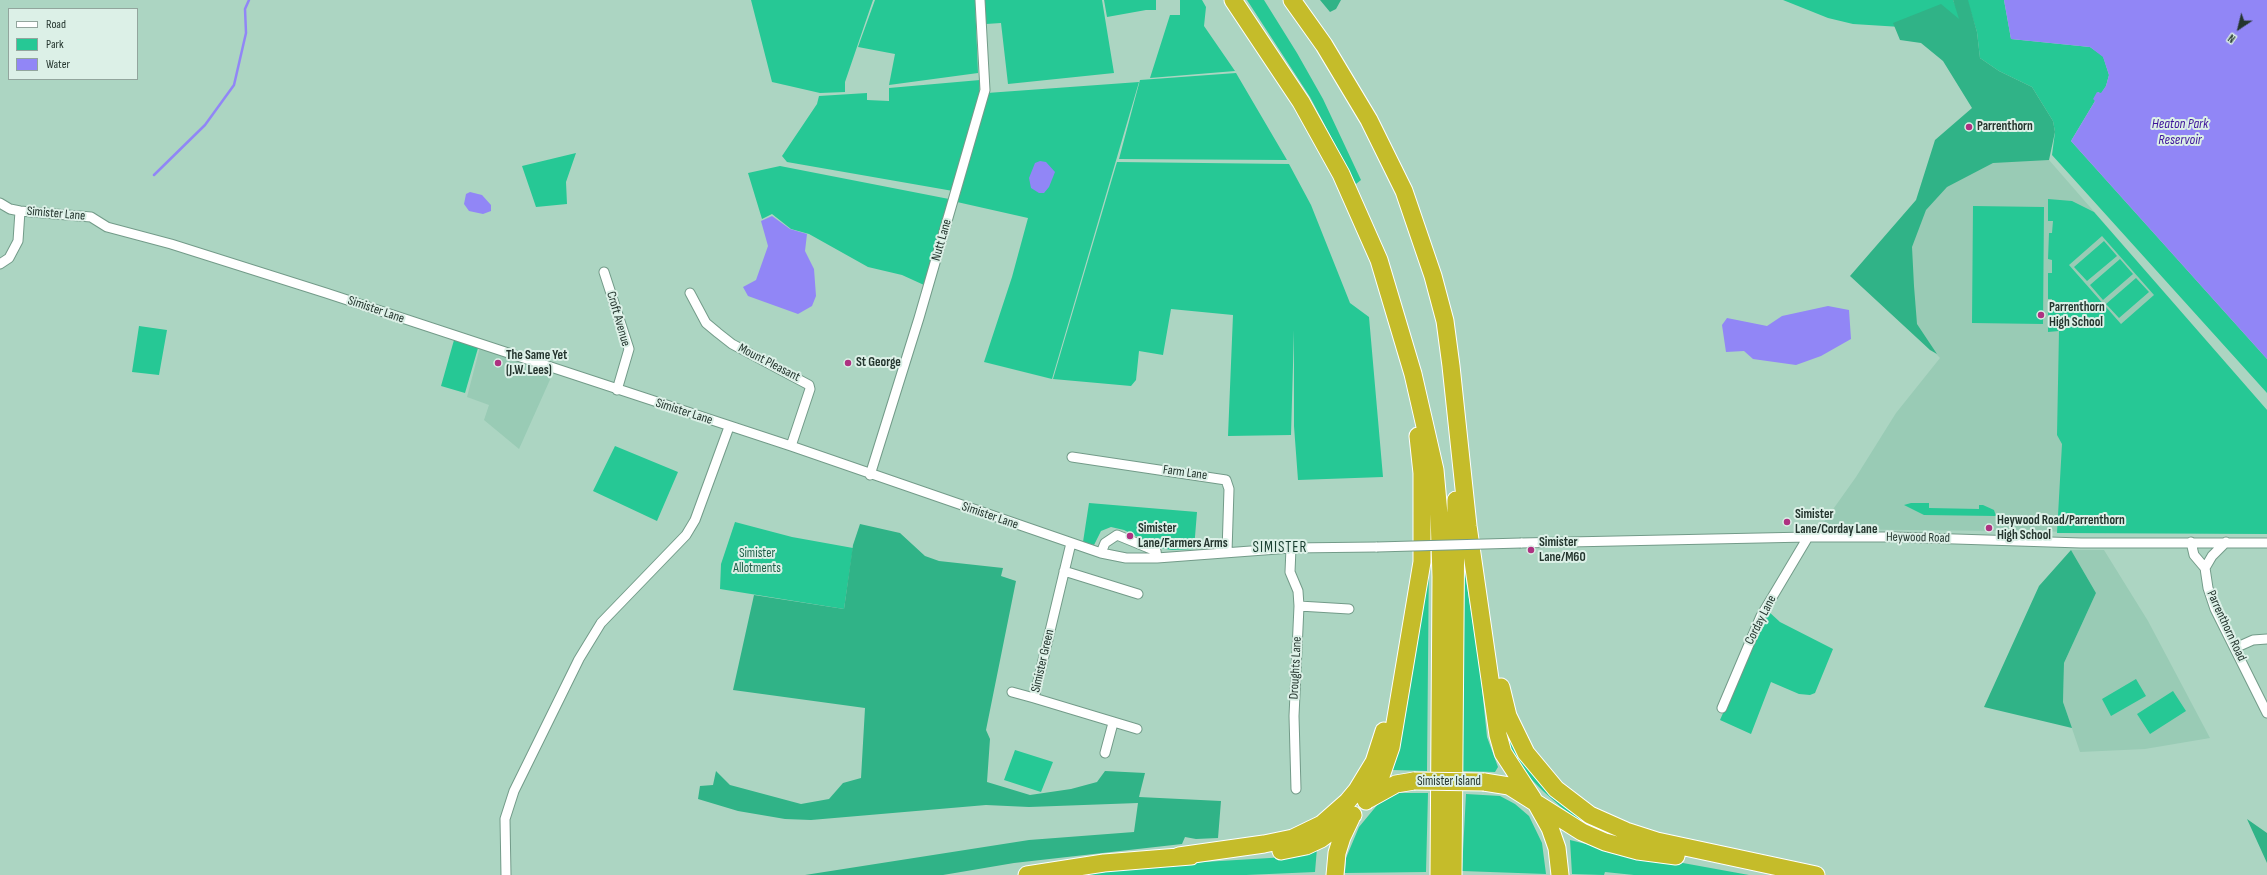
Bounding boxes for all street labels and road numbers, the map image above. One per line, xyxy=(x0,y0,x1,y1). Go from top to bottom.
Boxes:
street label: Simister Lane xyxy=(26,204,86,224)
street label: Nutt Lane xyxy=(929,217,955,263)
street label: Croft Avenue xyxy=(603,290,633,348)
street label: Simister Lane xyxy=(346,293,406,327)
street label: Mount Pleasant xyxy=(735,341,803,385)
street label: Simister Lane xyxy=(654,395,714,429)
street label: Farm Lane xyxy=(1162,462,1208,484)
street label: Simister Lane xyxy=(960,499,1020,533)
street label: Heywood Road xyxy=(1886,530,1950,546)
street label: Parrenthorn Road xyxy=(2203,588,2249,664)
street label: Corday Lane xyxy=(1742,593,1780,647)
street label: Simister Green xyxy=(1028,628,1058,694)
street label: Droughts Lane xyxy=(1287,636,1305,700)
street label: Simister Island xyxy=(1417,774,1481,790)

